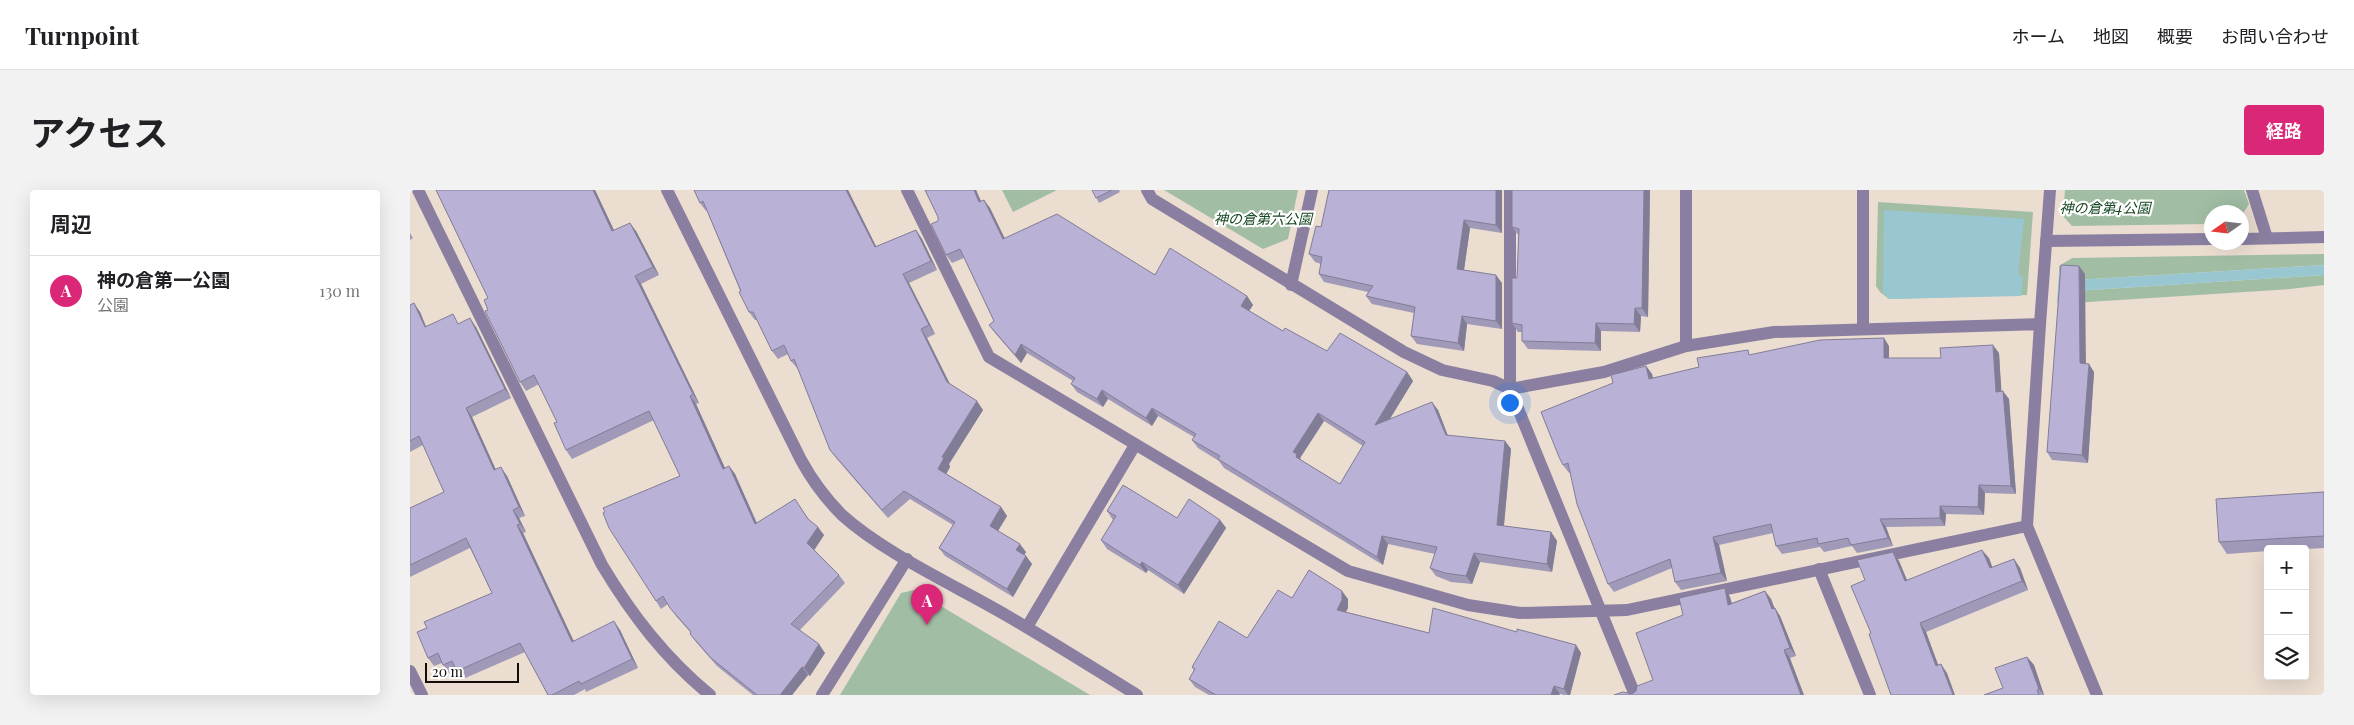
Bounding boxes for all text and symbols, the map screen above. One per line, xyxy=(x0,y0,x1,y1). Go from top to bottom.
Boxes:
text: Turnpoint xyxy=(25,19,139,51)
text: ホーム xyxy=(2012,24,2065,48)
text: 地図 xyxy=(2093,24,2129,48)
text: 概要 xyxy=(2157,24,2193,48)
text: お問い合わせ xyxy=(2221,24,2329,48)
button: 経路 xyxy=(2244,105,2324,155)
text: アクセス xyxy=(30,108,168,155)
park label: 神の倉第4公園 xyxy=(2059,198,2153,217)
north arrow xyxy=(2204,205,2249,250)
text: 周辺 xyxy=(50,209,92,237)
park label: 神の倉第六公園 xyxy=(1214,209,1314,228)
text: 神の倉第一公園 xyxy=(97,266,230,292)
text: A xyxy=(61,280,71,301)
text: 130 m xyxy=(319,280,360,301)
text: 公園 xyxy=(97,294,129,315)
your location xyxy=(1497,390,1523,416)
map controls xyxy=(2264,545,2309,680)
button: + xyxy=(2264,545,2309,590)
pin: A xyxy=(911,584,943,625)
button: − xyxy=(2264,590,2309,635)
button: layers xyxy=(2264,635,2309,680)
scale bar xyxy=(425,660,519,683)
text: 20 m xyxy=(432,662,463,681)

